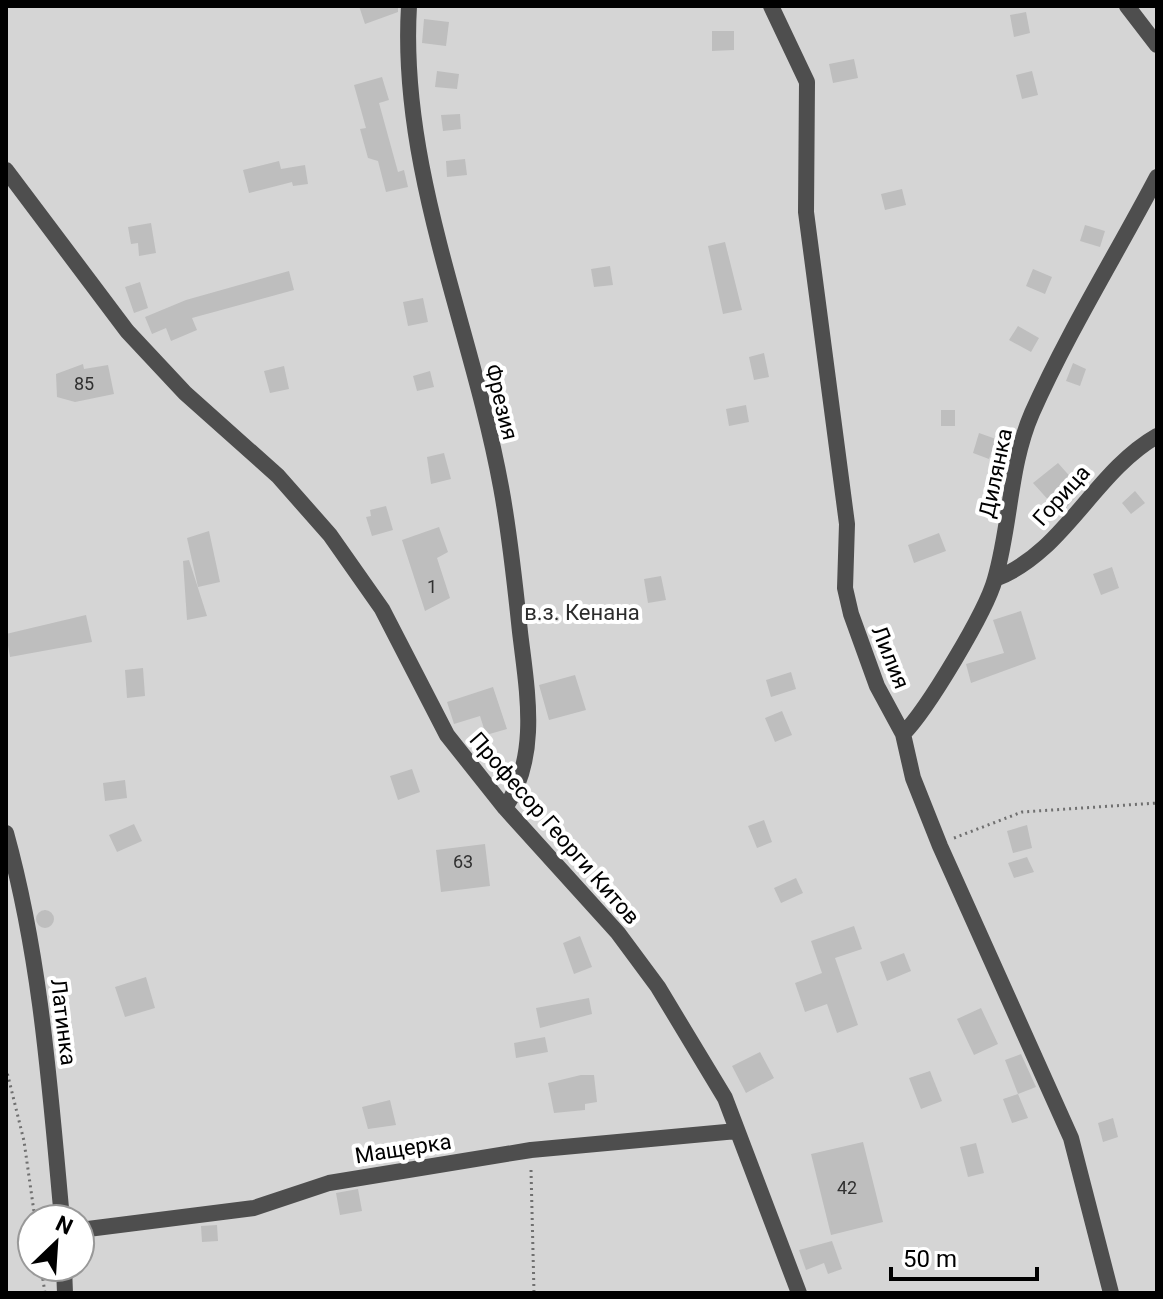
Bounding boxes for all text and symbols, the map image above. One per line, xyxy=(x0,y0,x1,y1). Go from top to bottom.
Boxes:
street label: Фрезия xyxy=(480,362,523,442)
house number: 85 xyxy=(74,373,94,394)
street label: Дилянка xyxy=(974,426,1017,520)
street label: Горица xyxy=(1028,460,1095,531)
house number: 1 xyxy=(427,576,437,597)
park label: в.з. Кенана xyxy=(524,600,640,625)
street label: Лилия xyxy=(867,622,914,692)
street label: Професор Георги Китов xyxy=(464,727,645,929)
house number: 63 xyxy=(453,851,473,872)
street label: Латинка xyxy=(46,977,81,1067)
street label: Мащерка xyxy=(353,1129,453,1168)
house number: 42 xyxy=(837,1177,857,1198)
north arrow xyxy=(16,1203,96,1283)
text: N xyxy=(52,1211,77,1240)
scale bar xyxy=(891,1231,1037,1281)
text: 50 m xyxy=(903,1245,957,1273)

